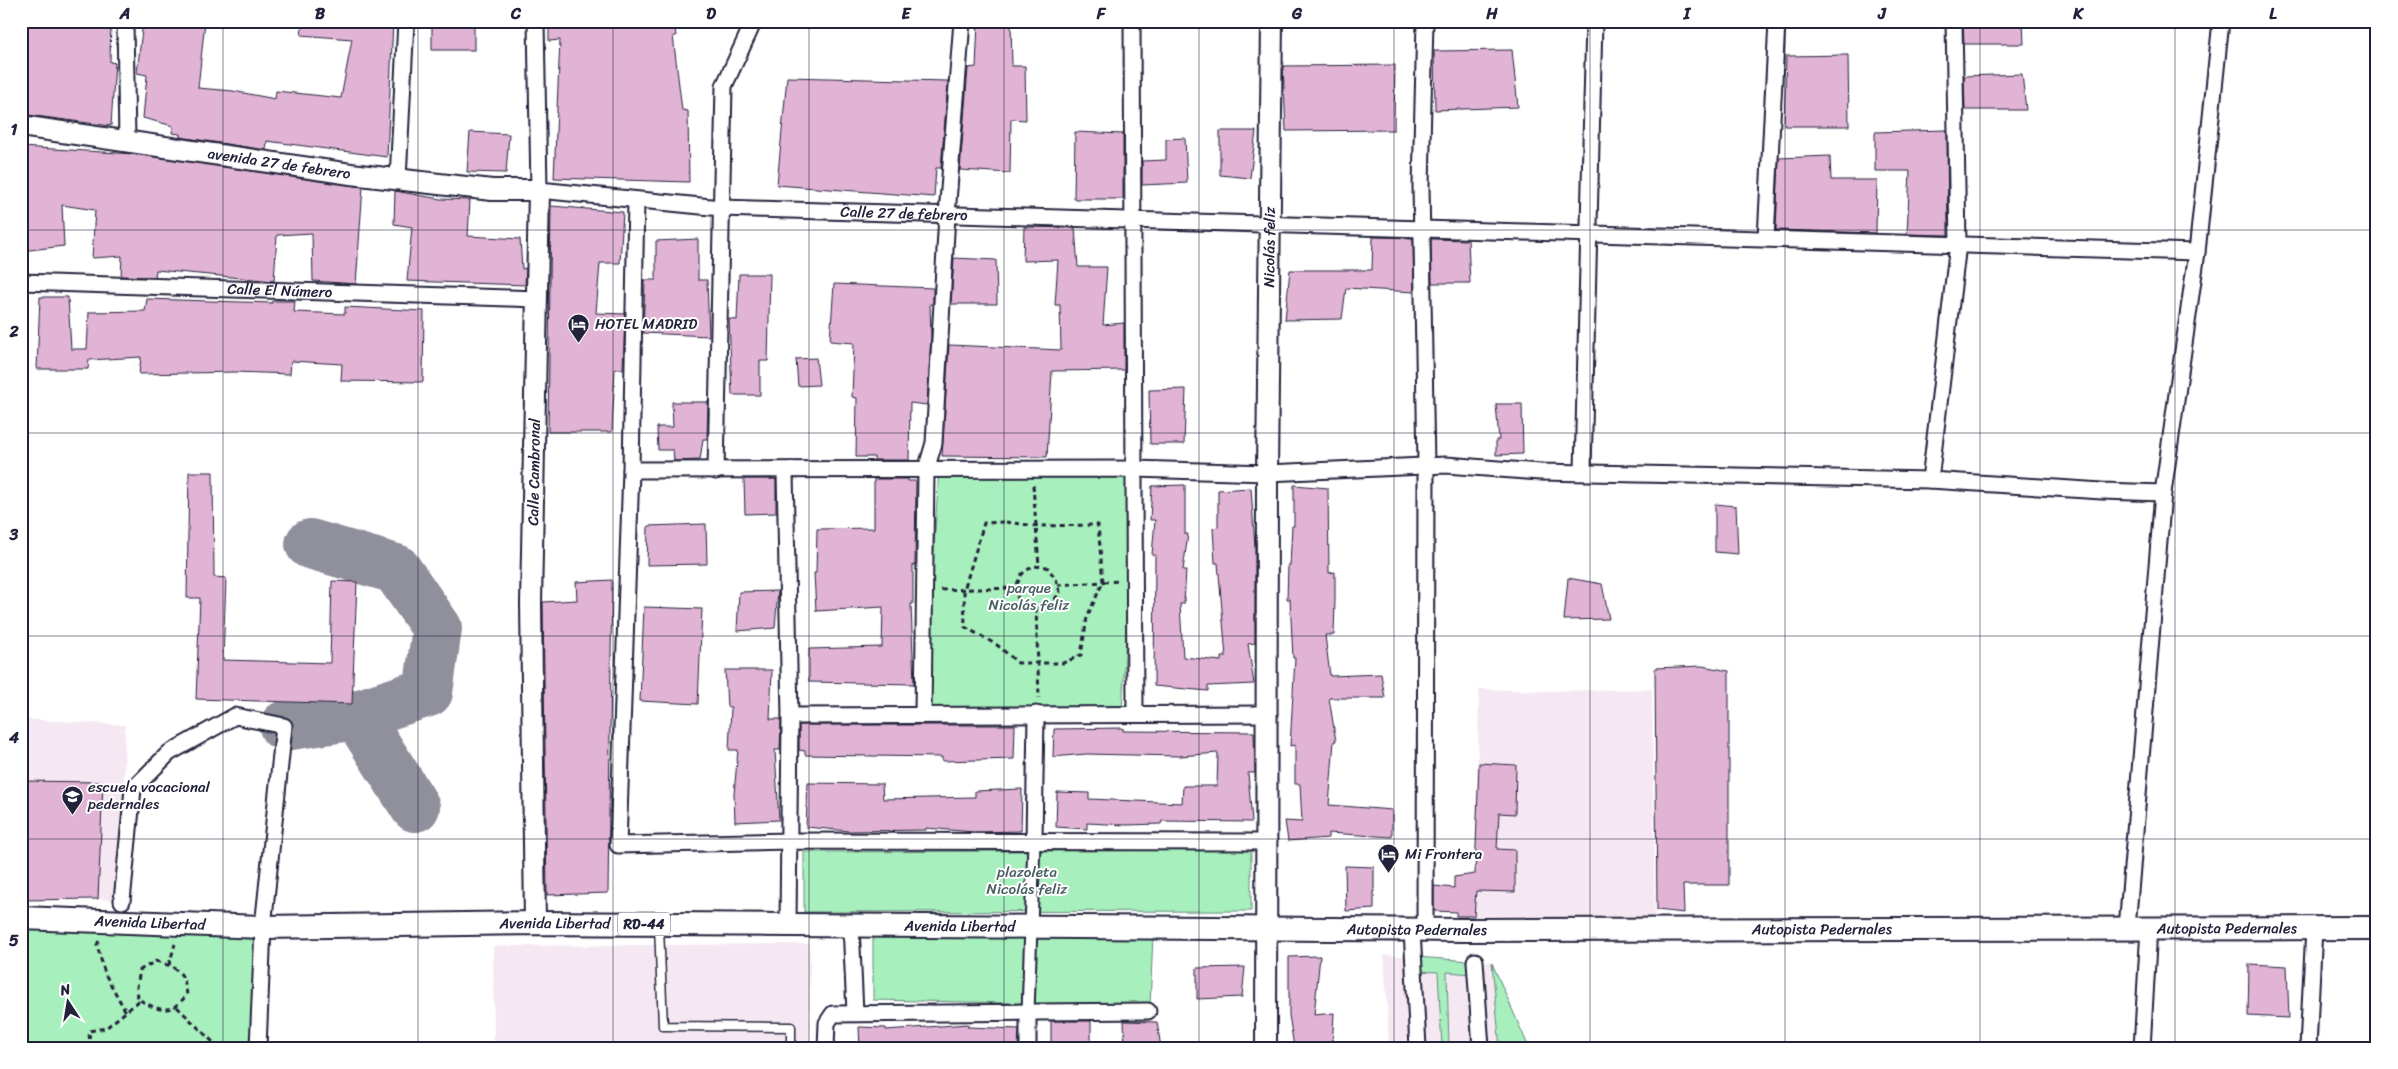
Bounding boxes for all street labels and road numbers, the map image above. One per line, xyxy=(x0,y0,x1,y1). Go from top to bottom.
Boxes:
street label: avenida 27 de febrero xyxy=(206,140,353,187)
street label: Calle 27 de febrero xyxy=(840,199,968,228)
street label: Nicolás feliz xyxy=(1256,206,1283,288)
street label: Calle El Número xyxy=(227,276,333,305)
street label: Calle Cambronal xyxy=(520,417,548,526)
street label: Avenida Libertad xyxy=(93,908,207,938)
street label: Avenida Libertad xyxy=(498,910,611,937)
road number: RD-44 xyxy=(618,912,670,936)
street label: Avenida Libertad xyxy=(903,913,1016,940)
street label: Autopista Pedernales xyxy=(2156,915,2298,941)
street label: Autopista Pedernales xyxy=(1346,916,1488,943)
street label: Autopista Pedernales xyxy=(1751,916,1893,942)

